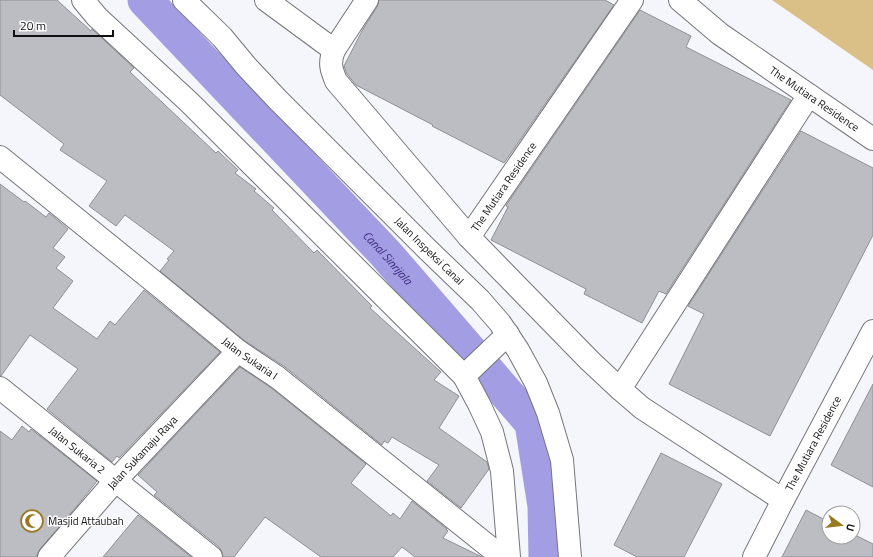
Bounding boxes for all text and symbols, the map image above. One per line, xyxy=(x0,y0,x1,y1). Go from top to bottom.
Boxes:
scale bar xyxy=(14,12,113,38)
text: 20 m xyxy=(20,16,46,35)
street label: The Mutiara Residence xyxy=(766,62,863,136)
street label: The Mutiara Residence xyxy=(467,138,540,235)
street label: Jalan Inspeksi Canal xyxy=(391,213,467,288)
water label: Canal Sinrijala xyxy=(359,226,418,289)
street label: Jalan Sukaria I xyxy=(219,333,281,383)
street label: The Mutiara Residence xyxy=(781,393,845,494)
street label: Jalan Sukamaju Raya xyxy=(103,412,181,493)
street label: Jalan Sukaria 2 xyxy=(46,422,109,477)
north arrow xyxy=(821,505,861,545)
mosque icon: Masjid Attaubah xyxy=(19,508,45,534)
place label: Masjid Attaubah xyxy=(48,513,124,529)
text: U xyxy=(842,522,859,533)

